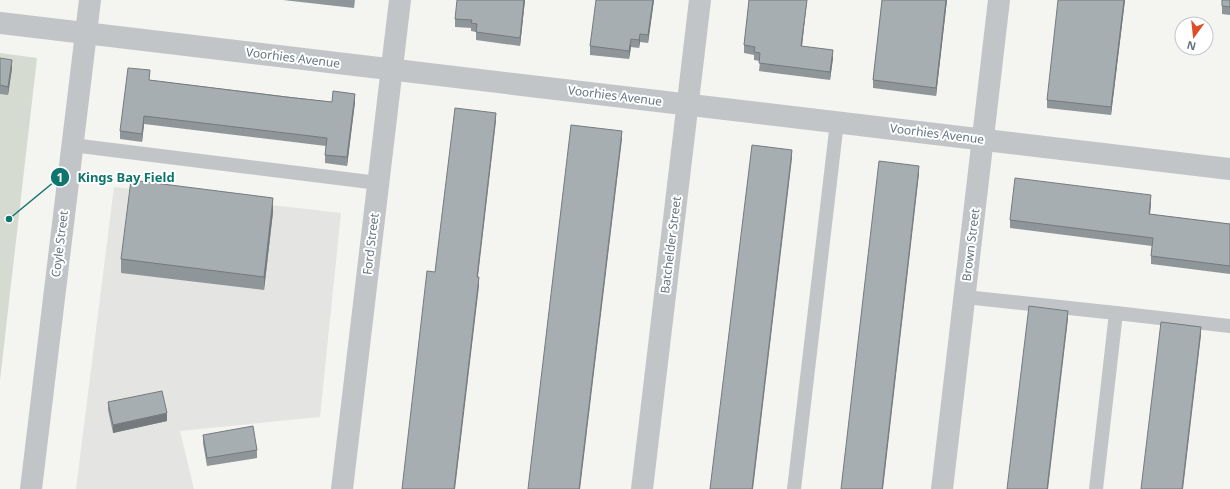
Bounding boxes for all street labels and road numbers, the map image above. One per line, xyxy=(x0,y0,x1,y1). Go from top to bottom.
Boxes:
street label: Voorhies Avenue xyxy=(245,43,341,72)
street label: Voorhies Avenue xyxy=(567,81,663,110)
street label: Voorhies Avenue xyxy=(889,119,985,148)
street label: Batchelder Street xyxy=(656,195,685,294)
street label: Brown Street xyxy=(958,207,983,282)
street label: Coyle Street xyxy=(47,209,72,278)
street label: Ford Street xyxy=(358,211,383,276)

